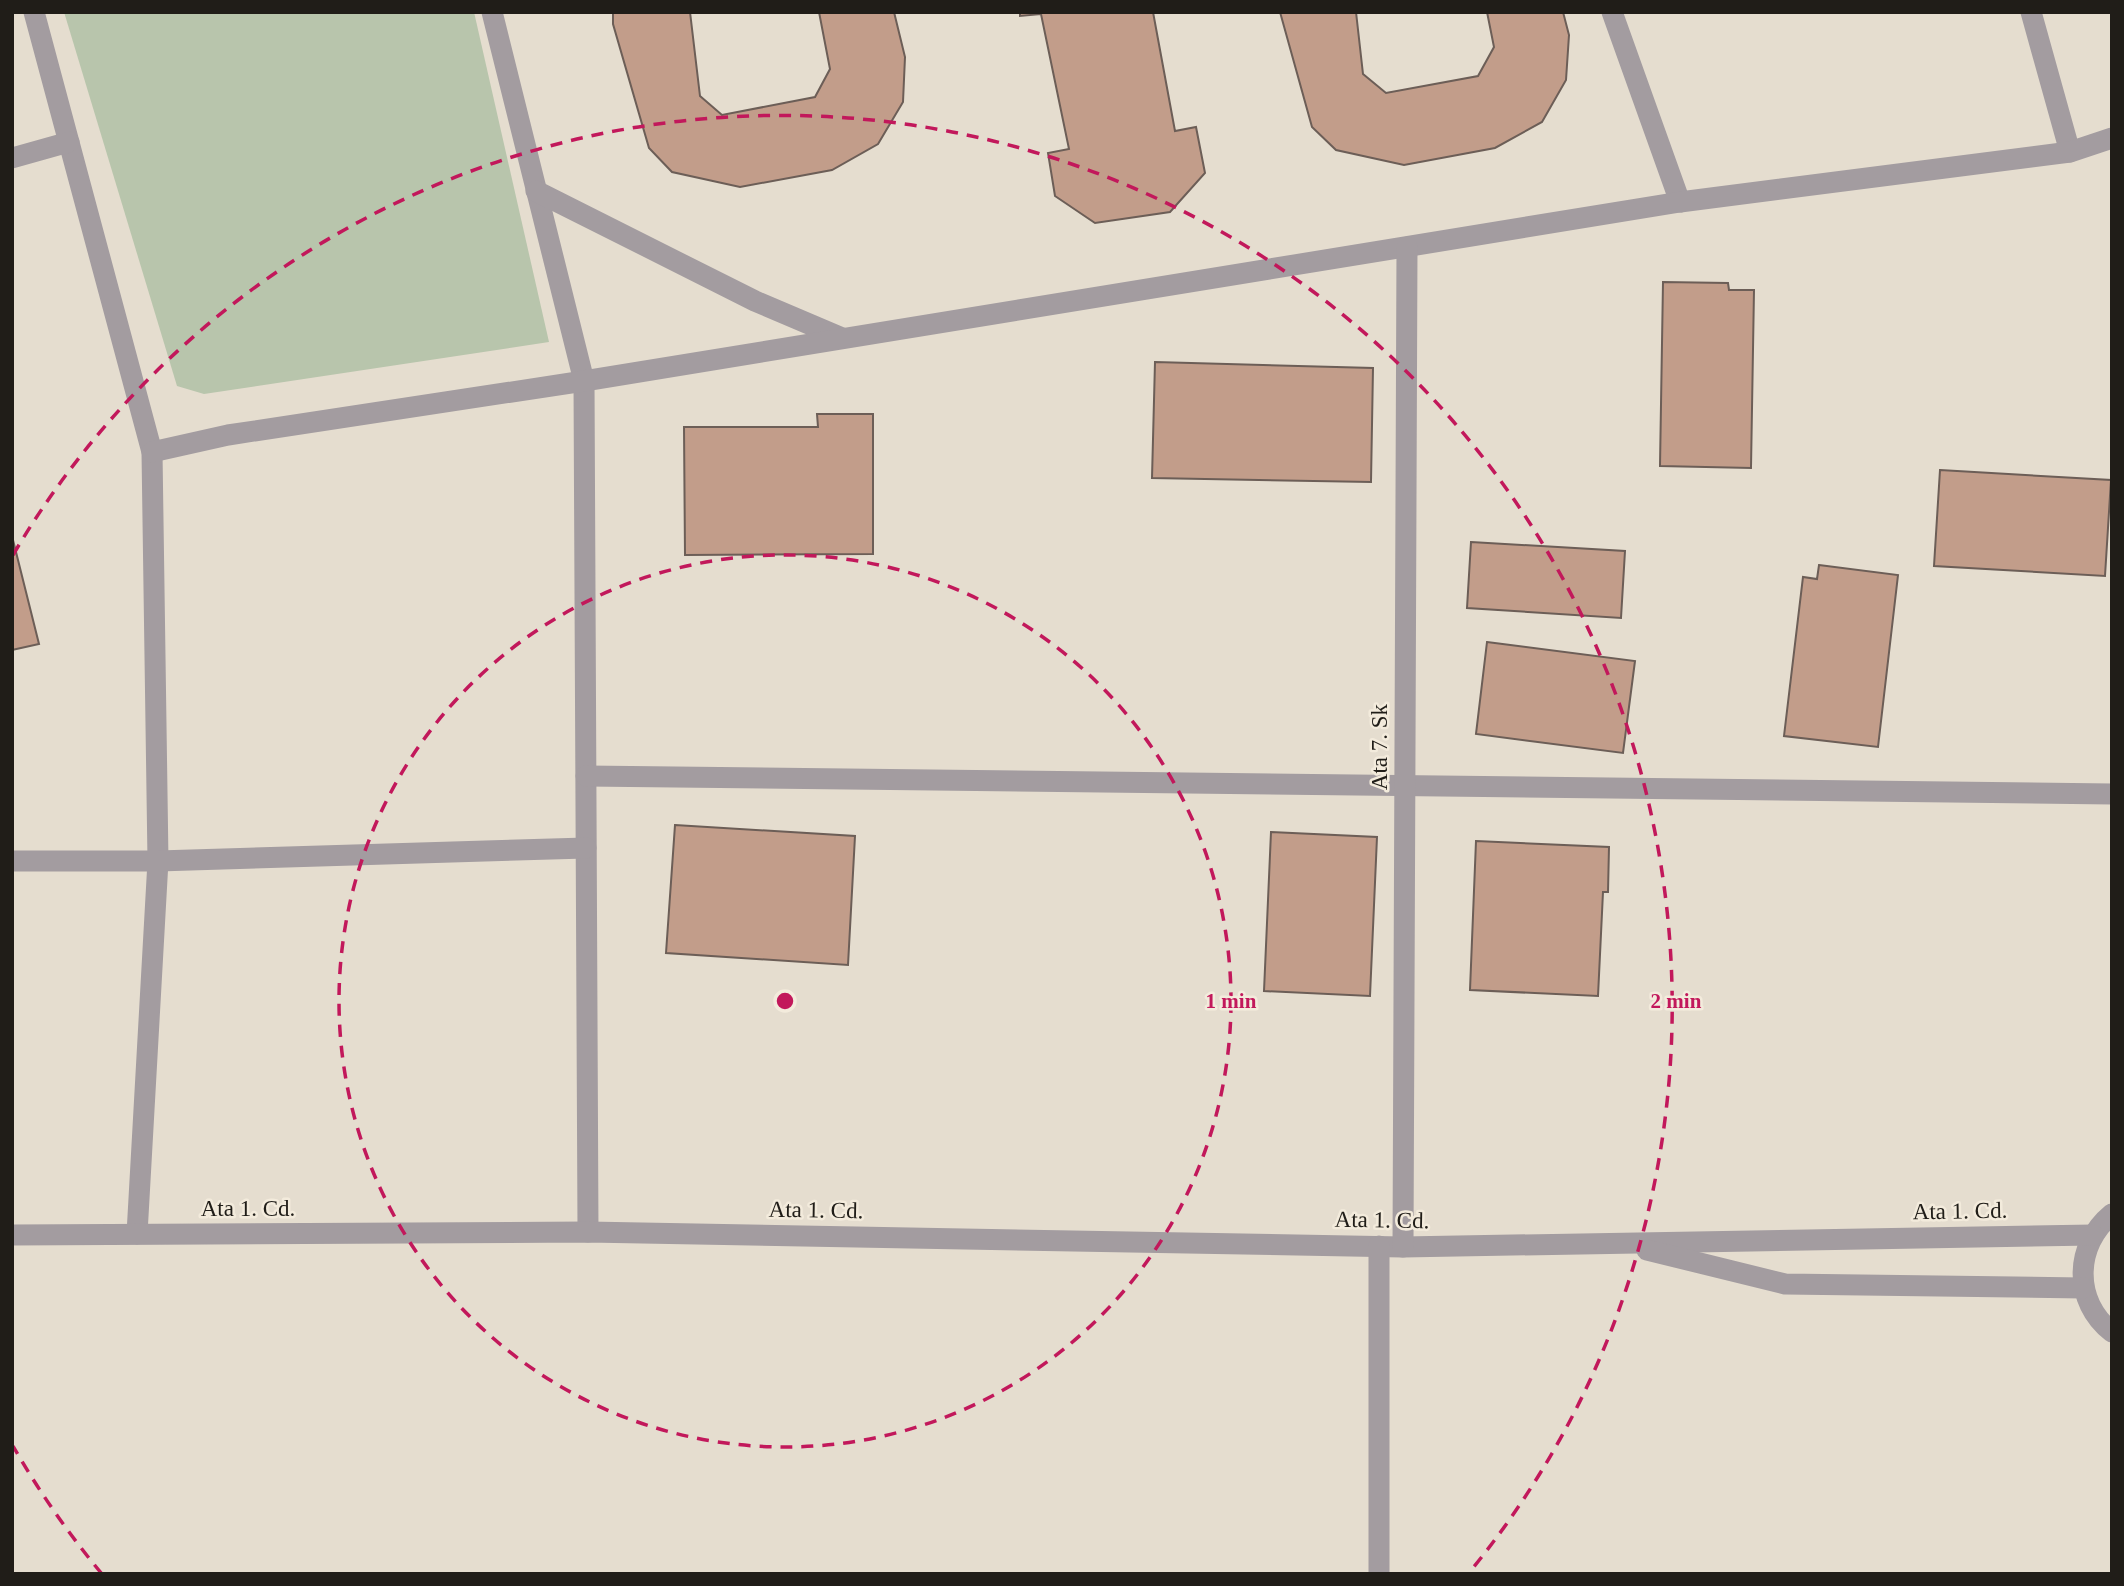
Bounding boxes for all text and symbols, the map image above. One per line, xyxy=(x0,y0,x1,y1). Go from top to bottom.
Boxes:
street label: Ata 7. Sk xyxy=(1367,703,1392,790)
centre of rings xyxy=(773,989,797,1013)
text: 1 min xyxy=(1206,989,1257,1013)
text: 2 min xyxy=(1651,989,1702,1013)
street label: Ata 1. Cd. xyxy=(201,1196,295,1221)
street label: Ata 1. Cd. xyxy=(769,1197,863,1223)
street label: Ata 1. Cd. xyxy=(1913,1198,2007,1224)
street label: Ata 1. Cd. xyxy=(1335,1207,1429,1233)

